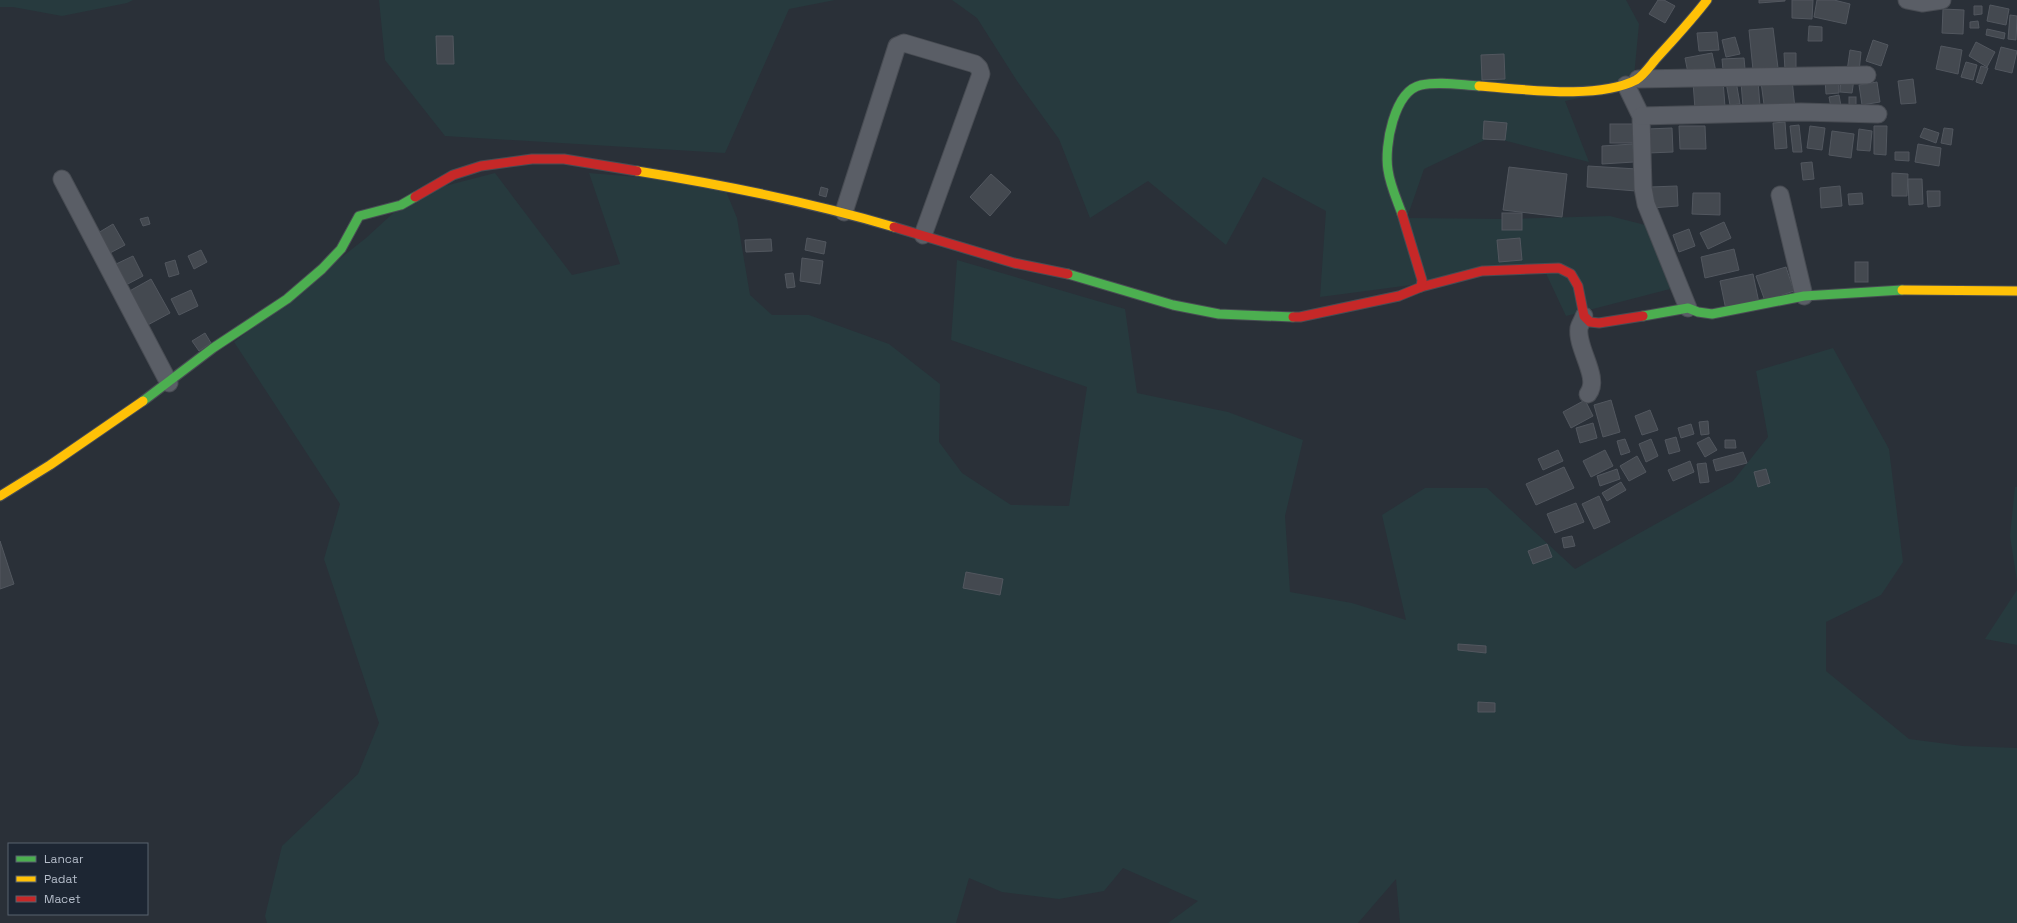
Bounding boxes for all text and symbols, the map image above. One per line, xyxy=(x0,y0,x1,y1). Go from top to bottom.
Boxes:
legend xyxy=(8,843,148,915)
text: Lancar xyxy=(44,851,84,867)
text: Padat xyxy=(44,871,78,887)
text: Macet xyxy=(44,891,81,907)

